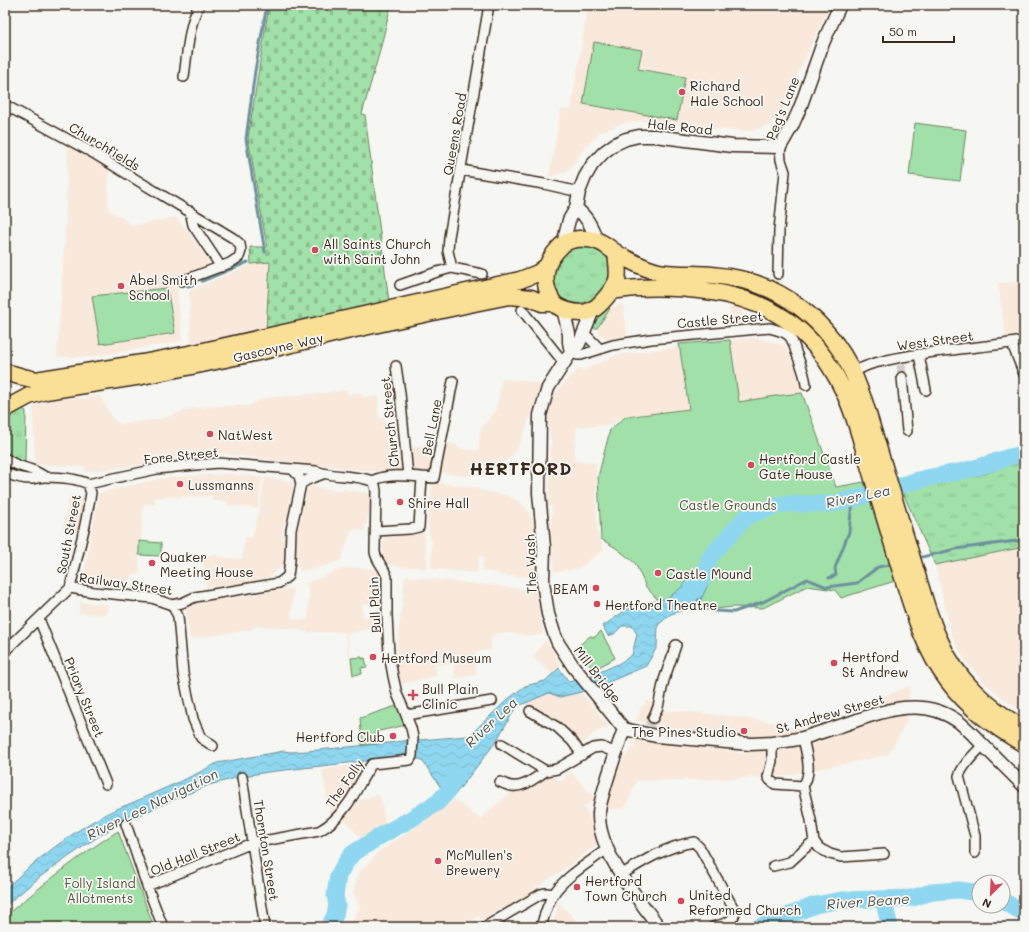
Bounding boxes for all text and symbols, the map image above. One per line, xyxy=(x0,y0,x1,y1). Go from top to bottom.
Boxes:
scale bar xyxy=(883,18,954,44)
text: 50 m xyxy=(889,23,917,39)
street label: Peg's Lane xyxy=(762,74,802,142)
place label: Richard Hale School xyxy=(690,77,764,109)
marker: Richard Hale School xyxy=(677,87,687,97)
street label: Queens Road xyxy=(438,91,470,177)
street label: Hale Road xyxy=(647,114,713,138)
street label: Churchfields xyxy=(66,118,144,174)
place label: All Saints Church with Saint John xyxy=(323,235,431,267)
marker: All Saints Church with Saint John xyxy=(310,245,320,255)
place label: Abel Smith School xyxy=(129,271,196,303)
marker: Abel Smith School xyxy=(116,281,126,291)
street label: Castle Street xyxy=(676,307,764,331)
street label: West Street xyxy=(896,326,975,354)
street label: Gascoyne Way xyxy=(231,328,325,366)
street label: Church Street xyxy=(376,376,402,468)
street label: Bell Lane xyxy=(417,397,445,457)
place label: NatWest xyxy=(218,426,273,443)
marker: NatWest xyxy=(205,429,215,439)
street label: Fore Street xyxy=(143,443,220,467)
place label: Hertford Castle Gate House xyxy=(759,450,861,482)
district label: HERTFORD xyxy=(469,457,573,479)
marker: Hertford Castle Gate House xyxy=(746,460,756,470)
place label: Lussmanns xyxy=(188,476,254,493)
marker: Lussmanns xyxy=(175,479,185,489)
water label: River Lea xyxy=(824,480,892,512)
street label: South Street xyxy=(52,492,84,575)
place label: Shire Hall xyxy=(408,494,469,511)
park label: Castle Grounds xyxy=(679,496,777,513)
marker: Shire Hall xyxy=(395,497,405,507)
street label: The Wash xyxy=(520,534,540,594)
place label: Quaker Meeting House xyxy=(160,548,254,580)
marker: Quaker Meeting House xyxy=(147,558,157,568)
place label: Castle Mound xyxy=(666,565,752,582)
street label: Railway Street xyxy=(78,568,174,598)
marker: Castle Mound xyxy=(653,568,663,578)
street label: Bull Plain xyxy=(364,576,384,634)
place label: BEAM xyxy=(553,580,588,597)
marker: BEAM xyxy=(591,583,601,593)
place label: Hertford Theatre xyxy=(605,596,717,613)
marker: Hertford Theatre xyxy=(592,599,602,609)
street label: Mill Bridge xyxy=(571,642,625,706)
place label: Hertford St Andrew xyxy=(842,648,908,680)
place label: Hertford Museum xyxy=(381,649,492,666)
marker: Hertford Museum xyxy=(368,652,378,662)
street label: Priory Street xyxy=(61,654,109,740)
marker: Hertford St Andrew xyxy=(829,658,839,668)
place label: Bull Plain Clinic xyxy=(422,680,478,712)
marker: Bull Plain Clinic xyxy=(407,689,419,701)
street label: St Andrew Street xyxy=(774,689,886,737)
water label: River Lea xyxy=(461,693,521,751)
place label: The Pines Studio xyxy=(631,723,736,740)
marker: The Pines Studio xyxy=(739,726,749,736)
place label: Hertford Club xyxy=(296,728,385,745)
marker: Hertford Club xyxy=(388,731,398,741)
street label: The Folly xyxy=(321,755,367,810)
water label: River Lee Navigation xyxy=(83,764,221,844)
street label: Thornton Street xyxy=(251,798,283,902)
street label: Old Hall Street xyxy=(148,827,243,879)
place label: McMullen's Brewery xyxy=(446,846,512,878)
marker: McMullen's Brewery xyxy=(433,856,443,866)
place label: Hertford Town Church xyxy=(585,872,667,904)
park label: Folly Island Allotments xyxy=(64,874,136,906)
north arrow xyxy=(971,874,1011,914)
marker: Hertford Town Church xyxy=(572,882,582,892)
place label: United Reformed Church xyxy=(689,886,801,918)
water label: River Beane xyxy=(826,889,910,913)
text: N xyxy=(980,895,994,912)
marker: United Reformed Church xyxy=(676,896,686,906)

